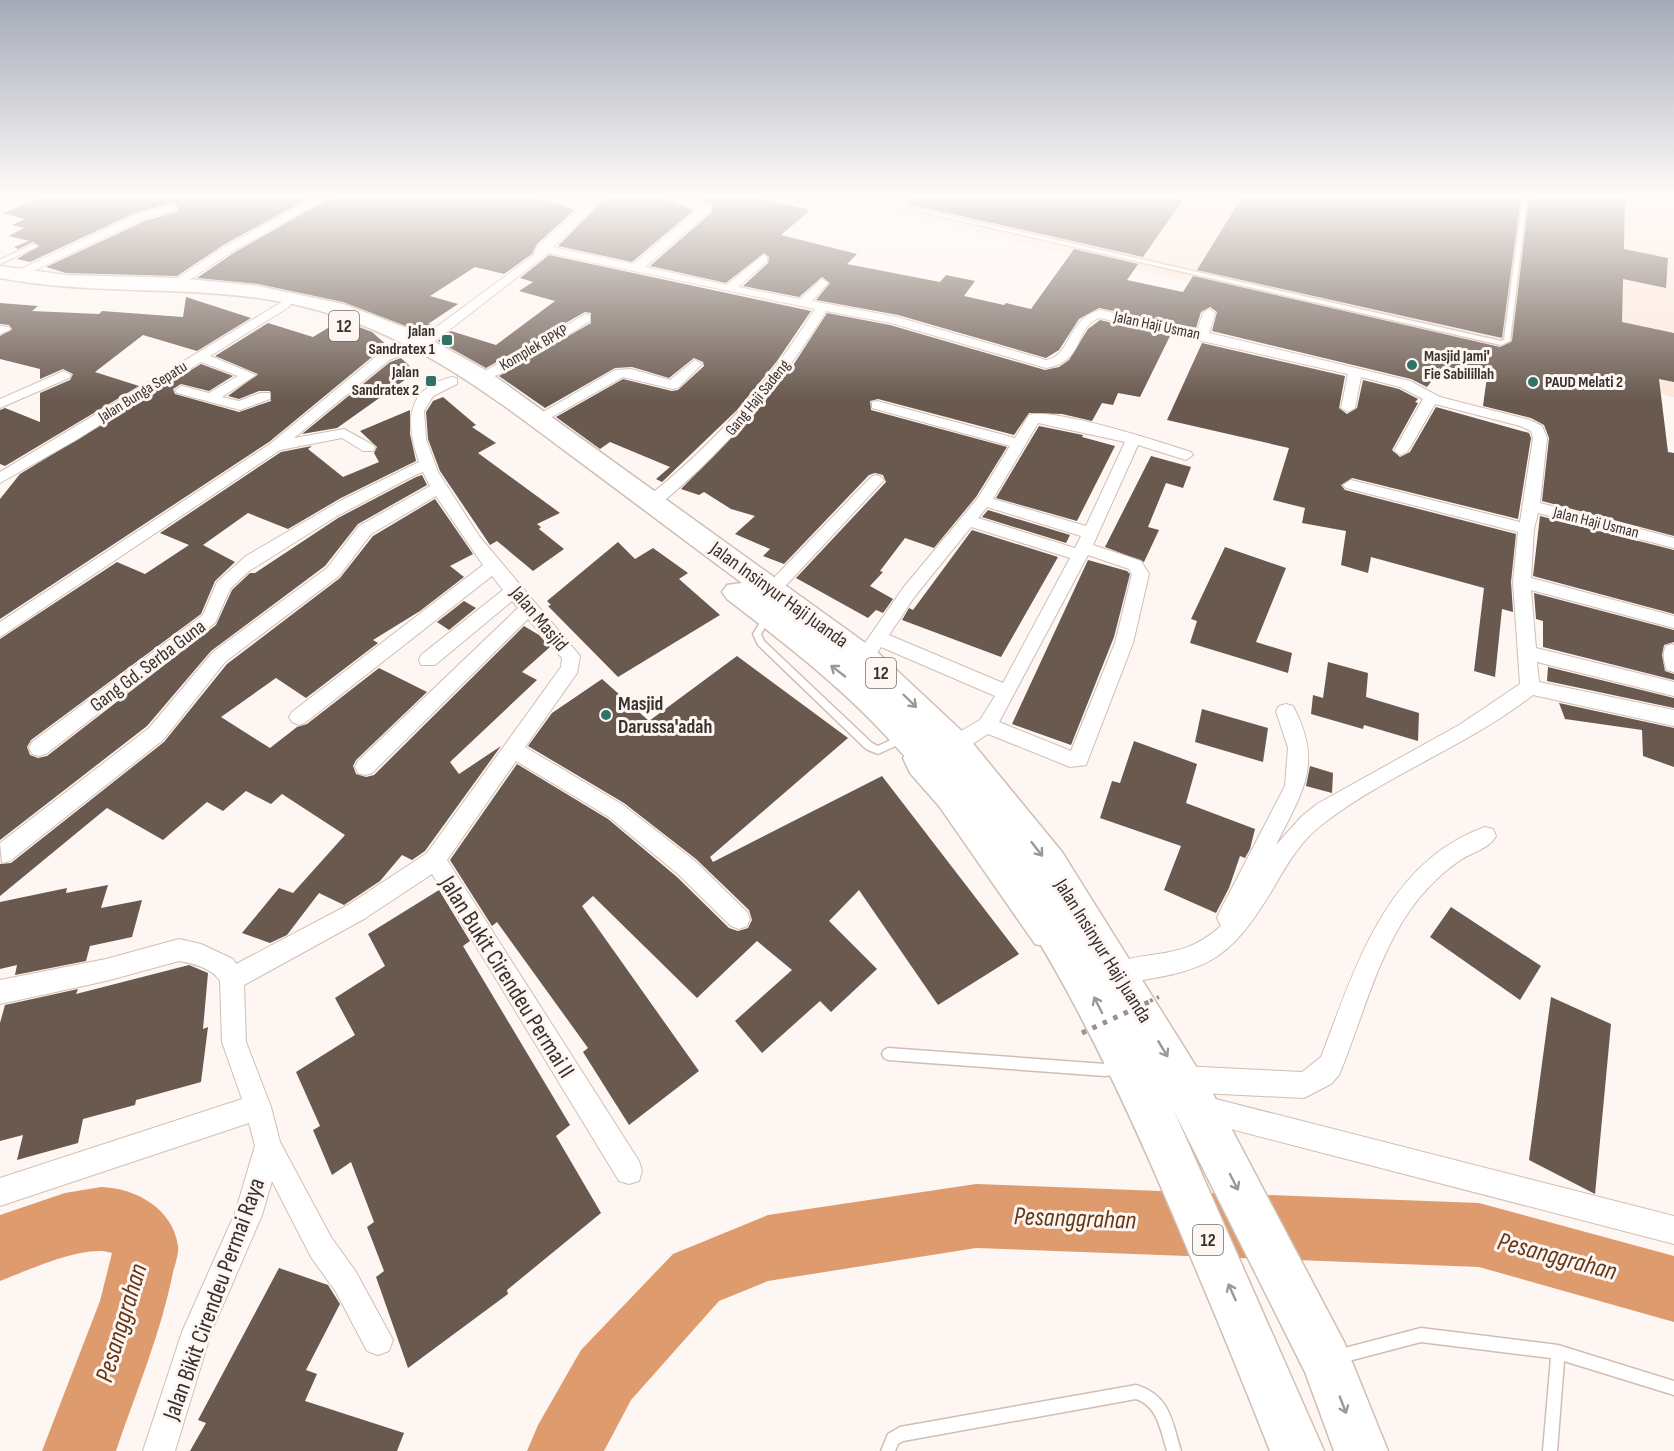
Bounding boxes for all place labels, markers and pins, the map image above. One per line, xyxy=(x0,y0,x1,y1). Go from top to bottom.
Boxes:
place label: Jalan Sandratex 1 xyxy=(369,322,436,359)
marker: Jalan Sandratex 1 xyxy=(440,333,454,347)
place label: Masjid Jami' Fie Sabilillah xyxy=(1424,347,1494,384)
marker: Masjid Jami' Fie Sabilillah xyxy=(1405,358,1419,372)
place label: Jalan Sandratex 2 xyxy=(352,363,419,400)
place label: PAUD Melati 2 xyxy=(1545,373,1623,392)
marker: Jalan Sandratex 2 xyxy=(424,374,438,388)
marker: PAUD Melati 2 xyxy=(1526,375,1540,389)
place label: Masjid Darussa'adah xyxy=(618,692,712,739)
marker: Masjid Darussa'adah xyxy=(599,708,613,722)

